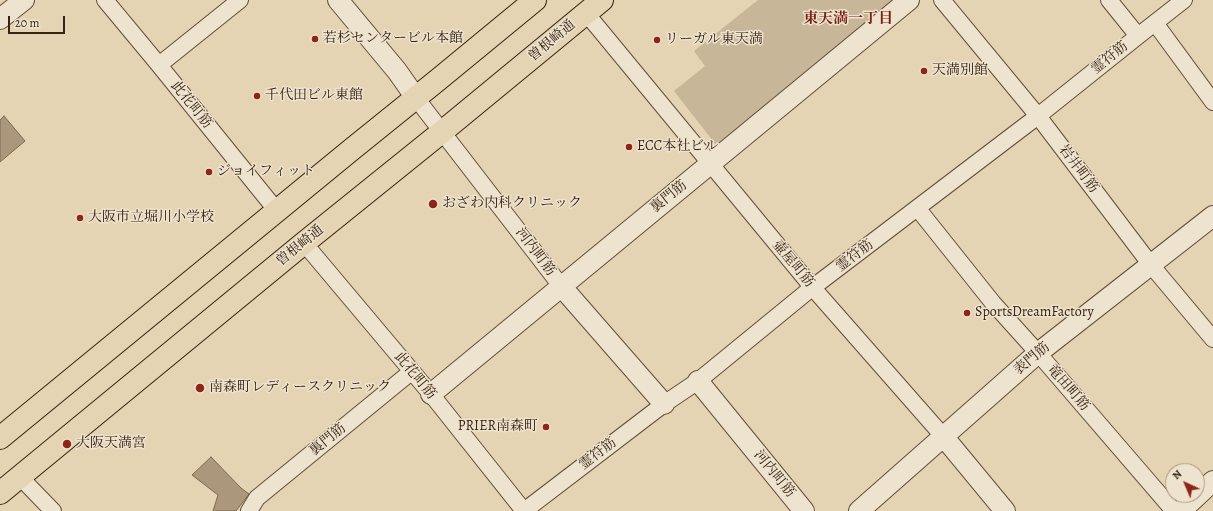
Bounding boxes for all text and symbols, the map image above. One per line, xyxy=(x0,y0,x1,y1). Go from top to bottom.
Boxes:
scale bar xyxy=(10,8,67,34)
district label: 東天満一丁目 xyxy=(803,10,893,28)
text: 20 m xyxy=(15,15,39,31)
street label: 曽根崎通 xyxy=(525,17,579,65)
place label: 若杉センタービル本館 xyxy=(323,31,463,47)
place label: リーガル東天満 xyxy=(665,32,763,48)
marker: 若杉センタービル本館 xyxy=(310,34,320,44)
marker: リーガル東天満 xyxy=(652,35,662,45)
street label: 霊符筋 xyxy=(1088,38,1132,78)
place label: 天満別館 xyxy=(932,63,988,79)
marker: 天満別館 xyxy=(919,66,929,76)
street label: 此花町筋 xyxy=(167,78,215,132)
place label: 千代田ビル東館 xyxy=(265,88,363,104)
marker: 千代田ビル東館 xyxy=(252,91,262,101)
place label: ECC本社ビル xyxy=(637,139,718,155)
marker: ECC本社ビル xyxy=(624,142,634,152)
street label: 岩井町筋 xyxy=(1054,142,1102,196)
place label: ジョイフィット xyxy=(217,164,315,180)
marker: ジョイフィット xyxy=(204,167,214,177)
street label: 裏門筋 xyxy=(647,177,691,217)
place label: おざわ内科クリニック xyxy=(442,196,582,212)
marker: おざわ内科クリニック xyxy=(427,198,439,210)
place label: 大阪市立堀川小学校 xyxy=(88,210,214,226)
marker: 大阪市立堀川小学校 xyxy=(75,213,85,223)
street label: 曽根崎通 xyxy=(273,222,327,270)
street label: 河内町筋 xyxy=(511,225,559,279)
street label: 壷屋町筋 xyxy=(769,237,817,291)
street label: 霊符筋 xyxy=(833,237,877,275)
place label: SportsDreamFactory xyxy=(975,305,1094,321)
marker: SportsDreamFactory xyxy=(962,308,972,318)
street label: 表門筋 xyxy=(1011,339,1053,379)
street label: 此花町筋 xyxy=(391,349,439,403)
street label: 竜田町筋 xyxy=(1043,361,1093,415)
place label: 南森町レディースクリニック xyxy=(209,380,391,396)
marker: 南森町レディースクリニック xyxy=(194,382,206,394)
place label: PRIER南森町 xyxy=(458,419,538,435)
street label: 裏門筋 xyxy=(306,420,350,460)
marker: PRIER南森町 xyxy=(541,422,551,432)
street label: 霊符筋 xyxy=(576,435,620,473)
place label: 大阪天満宮 xyxy=(76,436,146,452)
marker: 大阪天満宮 xyxy=(61,438,73,450)
street label: 河内町筋 xyxy=(750,447,798,501)
north arrow xyxy=(1165,463,1205,503)
text: N xyxy=(1169,467,1185,483)

